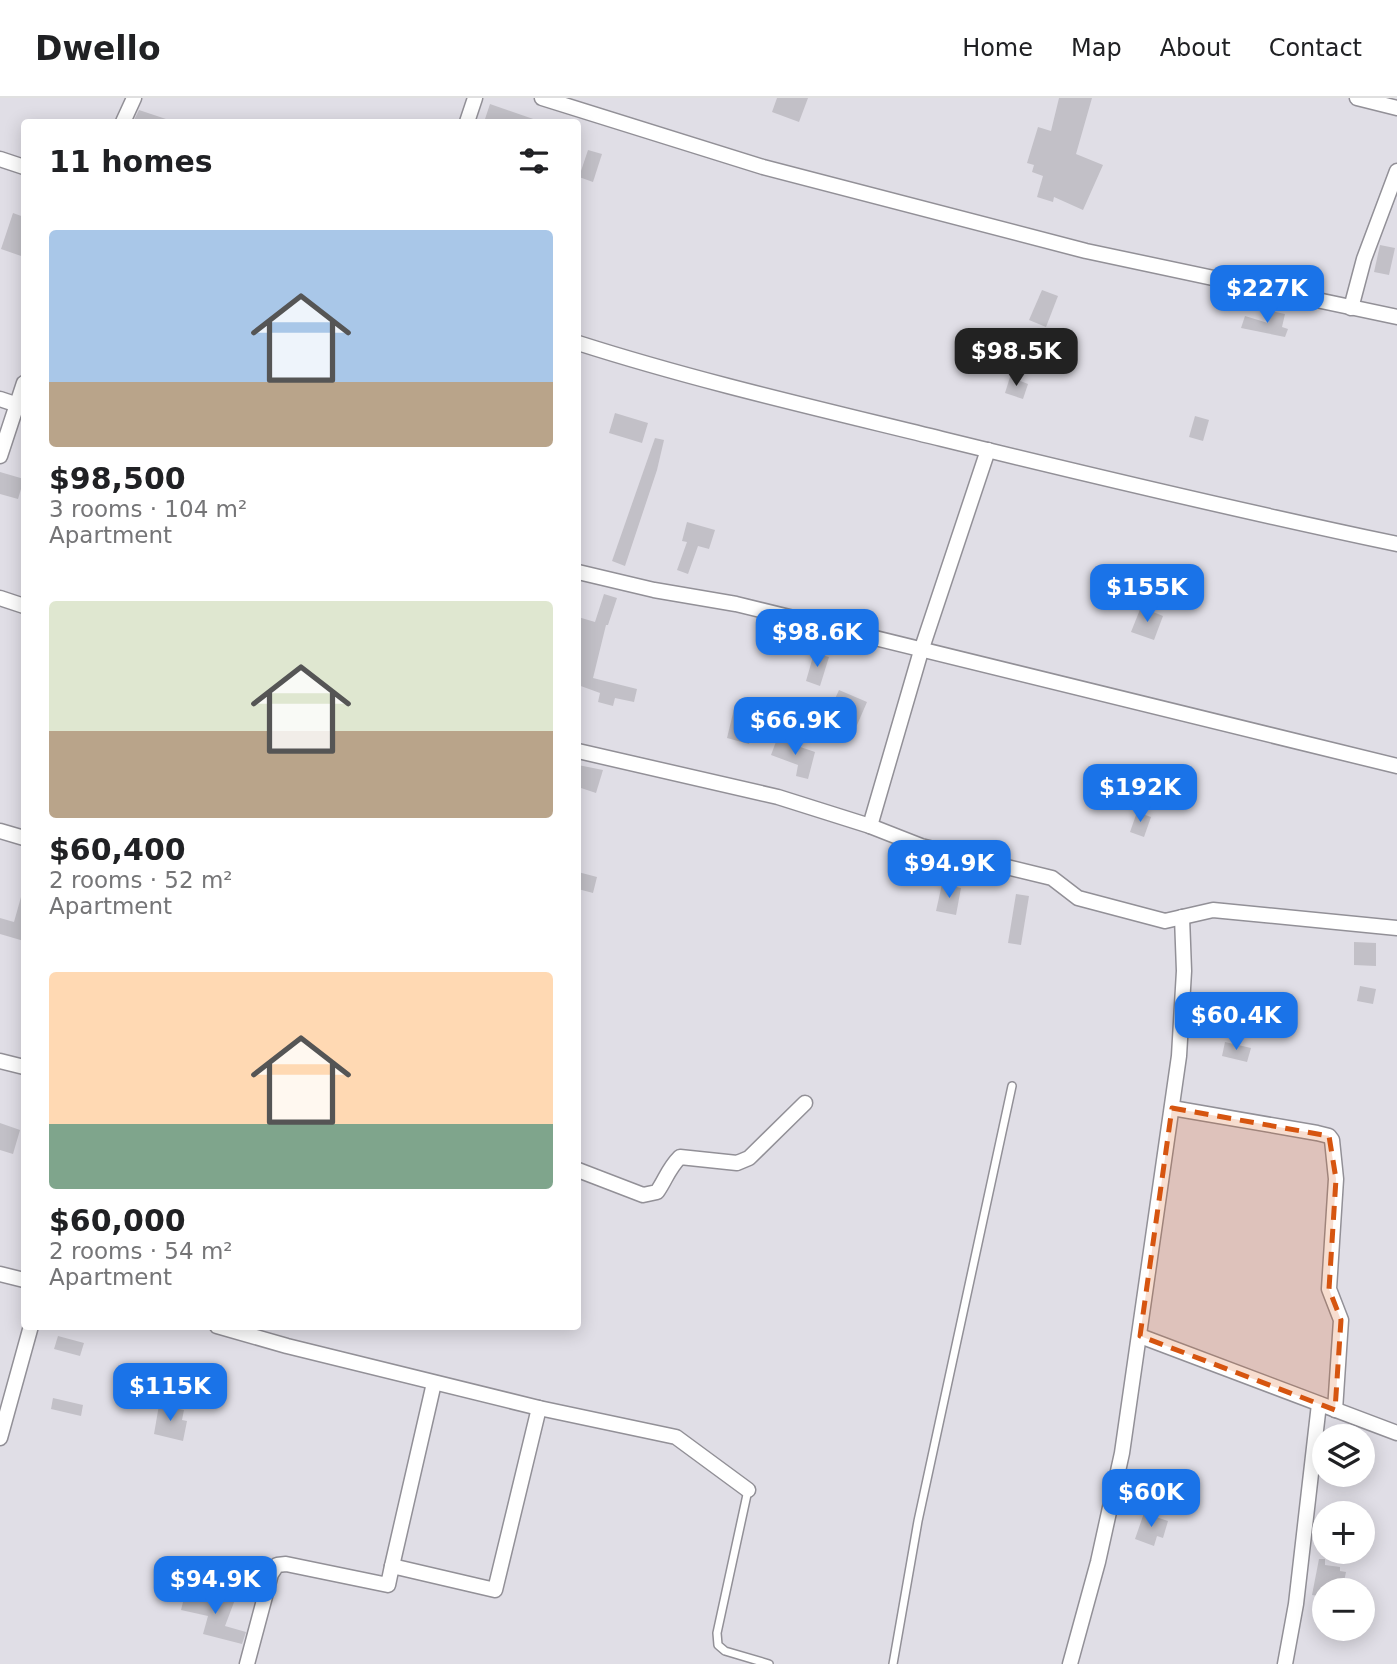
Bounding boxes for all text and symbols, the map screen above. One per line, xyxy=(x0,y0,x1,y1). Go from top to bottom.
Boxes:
text: Dwello xyxy=(35,29,161,68)
text: Home xyxy=(962,34,1033,62)
text: Map xyxy=(1071,34,1122,62)
text: About xyxy=(1160,34,1231,62)
text: Contact xyxy=(1269,34,1362,62)
icon: filters xyxy=(515,142,553,180)
text: 11 homes xyxy=(49,144,213,179)
pin: $227K xyxy=(1218,266,1316,325)
icon: home xyxy=(238,275,364,401)
text: $227K xyxy=(1226,275,1308,301)
pin: $98.5K xyxy=(959,328,1073,388)
text: $98.5K xyxy=(971,338,1061,364)
text: $98,500 xyxy=(49,461,186,496)
text: 3 rooms · 104 m² xyxy=(49,496,247,522)
text: Apartment xyxy=(49,522,172,548)
pin: $155K xyxy=(1098,564,1196,624)
text: $155K xyxy=(1106,574,1188,600)
pin: $98.6K xyxy=(760,610,874,669)
text: $98.6K xyxy=(772,619,862,645)
icon: home xyxy=(238,646,364,772)
pin: $66.9K xyxy=(738,698,852,757)
text: $66.9K xyxy=(750,707,840,733)
pin: $192K xyxy=(1091,764,1189,824)
text: $192K xyxy=(1099,774,1181,800)
text: $60,400 xyxy=(49,832,186,867)
pin: $94.9K xyxy=(892,840,1006,900)
text: $94.9K xyxy=(904,850,994,876)
text: 2 rooms · 52 m² xyxy=(49,867,233,893)
text: Apartment xyxy=(49,893,172,919)
pin: $60.4K xyxy=(1179,992,1293,1052)
text: $60.4K xyxy=(1191,1002,1281,1028)
icon: home xyxy=(238,1017,364,1143)
text: $60,000 xyxy=(49,1203,186,1238)
text: 2 rooms · 54 m² xyxy=(49,1238,233,1264)
text: Apartment xyxy=(49,1264,172,1290)
pin: $115K xyxy=(121,1364,219,1423)
text: $115K xyxy=(129,1373,211,1399)
map controls xyxy=(1312,1424,1375,1641)
button: layers xyxy=(1312,1424,1375,1487)
pin: $60K xyxy=(1110,1470,1192,1529)
text: $60K xyxy=(1118,1479,1184,1505)
button: + xyxy=(1312,1501,1375,1564)
pin: $94.9K xyxy=(158,1556,272,1616)
text: $94.9K xyxy=(170,1566,260,1592)
button: − xyxy=(1312,1578,1375,1641)

